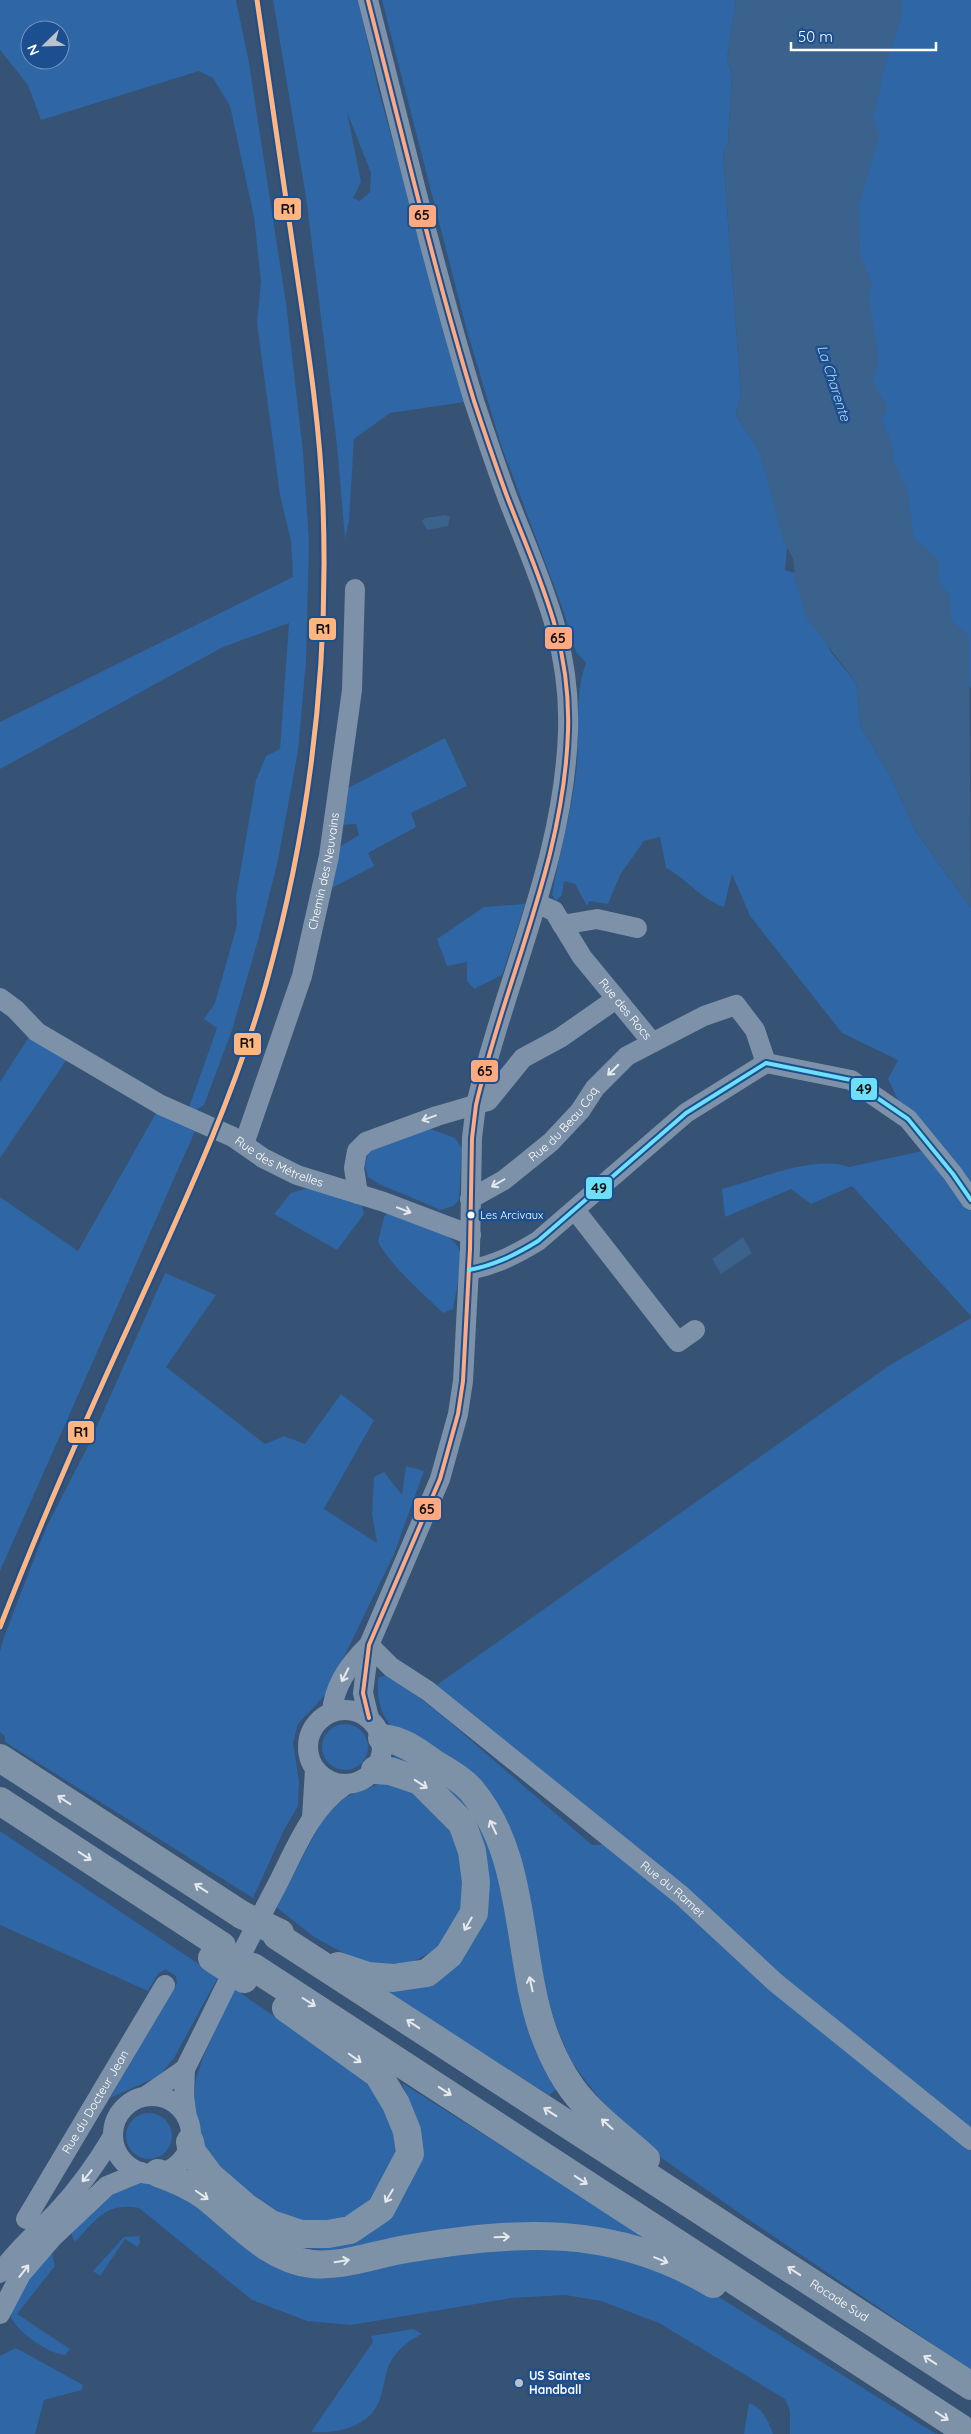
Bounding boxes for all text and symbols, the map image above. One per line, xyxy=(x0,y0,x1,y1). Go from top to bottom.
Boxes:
north arrow xyxy=(20,20,70,70)
scale bar xyxy=(791,20,936,52)
text: 50 m xyxy=(798,27,833,46)
text: N xyxy=(23,42,43,58)
line badge: R1 xyxy=(273,197,302,221)
text: R1 xyxy=(280,200,296,218)
line badge: 65 xyxy=(408,204,437,228)
text: 65 xyxy=(414,206,430,224)
water label: La Charente xyxy=(813,343,855,424)
line badge: R1 xyxy=(308,617,337,641)
text: R1 xyxy=(315,620,331,638)
line badge: 65 xyxy=(544,626,573,650)
text: 65 xyxy=(550,629,566,647)
street label: Chemin des Neuvains xyxy=(305,811,342,931)
street label: Rue des Rocs xyxy=(596,975,655,1043)
line badge: R1 xyxy=(233,1032,262,1056)
text: R1 xyxy=(239,1034,255,1052)
line badge: 65 xyxy=(470,1059,499,1083)
text: 65 xyxy=(477,1062,493,1080)
one-way arrow xyxy=(607,1064,619,1076)
line badge: 49 xyxy=(850,1077,878,1101)
text: 49 xyxy=(856,1080,872,1098)
street label: Rue du Beau Coq xyxy=(525,1084,601,1164)
one-way arrow xyxy=(422,1114,437,1123)
street label: Rue des Métrelles xyxy=(232,1133,326,1190)
line badge: 49 xyxy=(585,1176,613,1200)
one-way arrow xyxy=(492,1179,506,1189)
text: 49 xyxy=(591,1179,607,1197)
one-way arrow xyxy=(396,1206,411,1215)
place label: Les Arcivaux xyxy=(480,1208,543,1222)
marker: Les Arcivaux xyxy=(466,1210,476,1220)
line badge: R1 xyxy=(67,1420,95,1444)
text: R1 xyxy=(73,1423,89,1441)
line badge: 65 xyxy=(413,1497,442,1521)
text: 65 xyxy=(419,1500,435,1518)
one-way arrow xyxy=(340,1668,350,1683)
one-way arrow xyxy=(414,1779,428,1789)
one-way arrow xyxy=(58,1795,72,1805)
one-way arrow xyxy=(488,1820,497,1835)
one-way arrow xyxy=(78,1851,92,1862)
street label: Rue du Ramet xyxy=(638,1857,708,1920)
one-way arrow xyxy=(194,1883,208,1893)
one-way arrow xyxy=(462,1917,472,1931)
one-way arrow xyxy=(526,1977,535,1993)
one-way arrow xyxy=(301,1998,315,2008)
one-way arrow xyxy=(407,2019,421,2029)
street label: Rue du Docteur Jean xyxy=(58,2047,132,2156)
one-way arrow xyxy=(347,2053,361,2063)
one-way arrow xyxy=(438,2086,452,2096)
one-way arrow xyxy=(543,2107,557,2117)
one-way arrow xyxy=(601,2119,614,2130)
one-way arrow xyxy=(82,2169,93,2182)
one-way arrow xyxy=(574,2174,588,2185)
one-way arrow xyxy=(383,2188,393,2202)
one-way arrow xyxy=(194,2190,208,2200)
one-way arrow xyxy=(494,2232,510,2241)
one-way arrow xyxy=(653,2255,668,2265)
one-way arrow xyxy=(334,2256,350,2266)
one-way arrow xyxy=(18,2265,29,2278)
one-way arrow xyxy=(787,2266,801,2276)
street label: Rocade Sud xyxy=(807,2276,872,2325)
one-way arrow xyxy=(924,2354,938,2364)
place label: US Saintes Handball xyxy=(529,2368,590,2397)
marker: US Saintes Handball xyxy=(513,2377,525,2389)
one-way arrow xyxy=(935,2411,949,2421)

